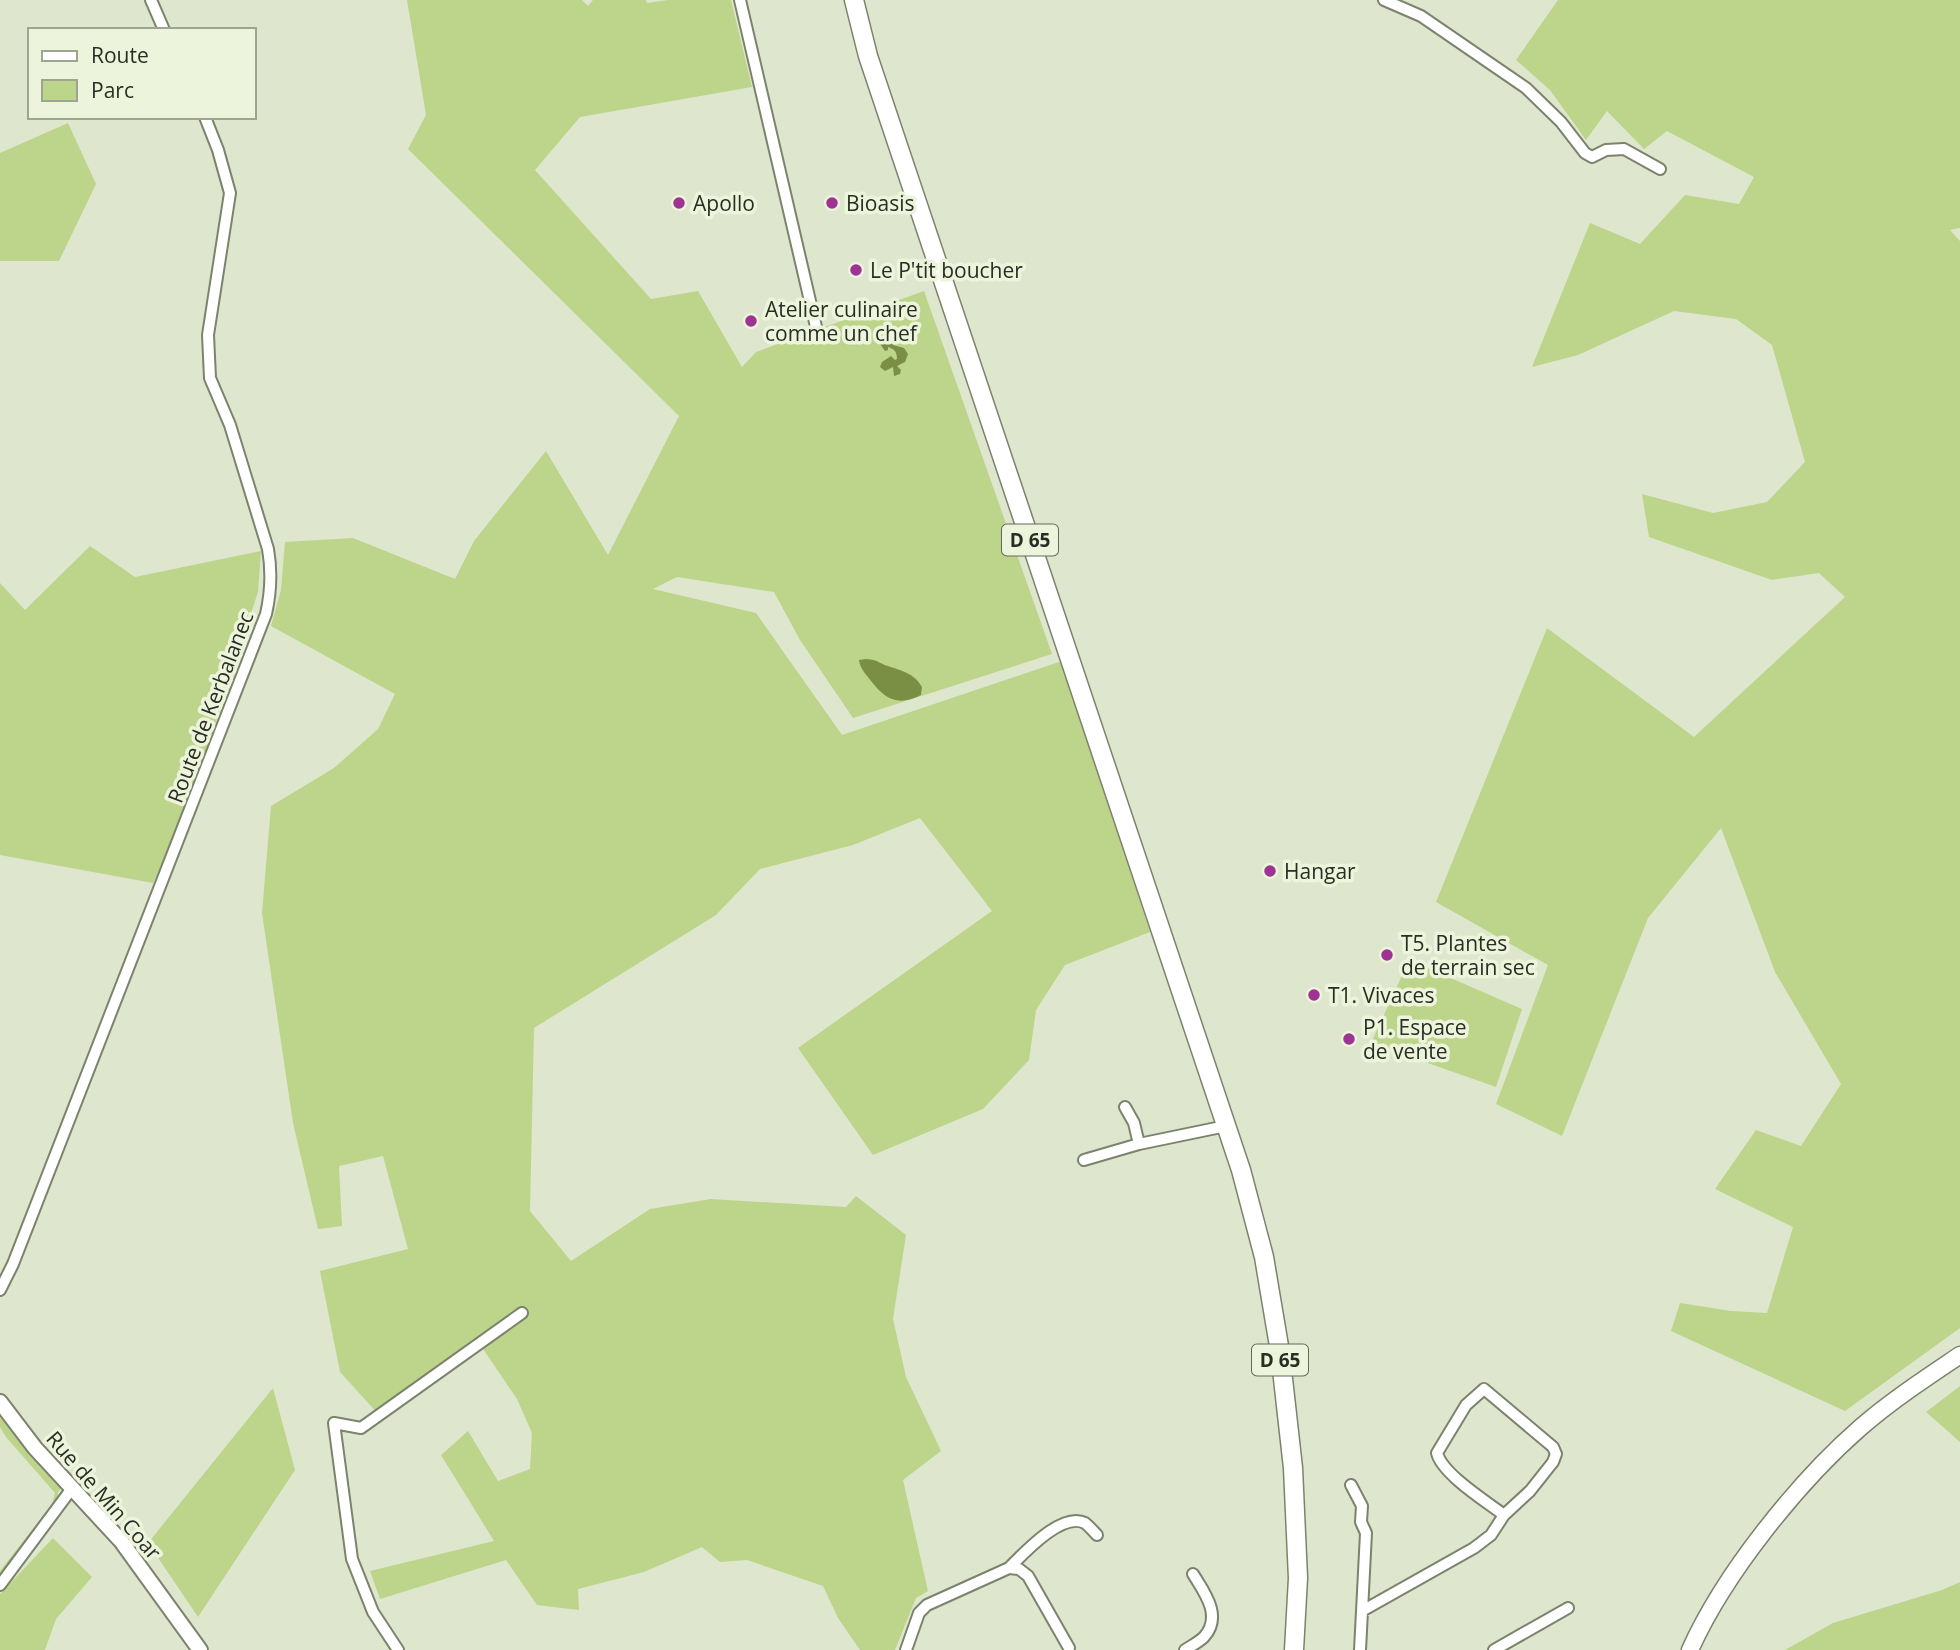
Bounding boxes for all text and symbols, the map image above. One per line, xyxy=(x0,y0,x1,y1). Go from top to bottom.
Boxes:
legend xyxy=(28,28,256,119)
text: Route xyxy=(91,41,149,69)
text: Parc xyxy=(91,76,134,104)
place label: Apollo xyxy=(693,189,755,217)
place label: Bioasis xyxy=(846,189,915,217)
marker: Apollo xyxy=(671,195,687,211)
marker: Bioasis xyxy=(824,195,840,211)
place label: Le P'tit boucher xyxy=(870,256,1023,284)
marker: Le P'tit boucher xyxy=(848,262,864,278)
place label: Atelier culinaire comme un chef xyxy=(765,295,919,347)
marker: Atelier culinaire comme un chef xyxy=(743,313,759,329)
road number: D 65 xyxy=(1002,524,1058,555)
street label: Route de Kerbalanec xyxy=(161,607,259,807)
place label: Hangar xyxy=(1284,857,1356,885)
marker: Hangar xyxy=(1262,863,1278,879)
place label: T5. Plantes de terrain sec xyxy=(1401,929,1535,981)
marker: T5. Plantes de terrain sec xyxy=(1379,947,1395,963)
place label: T1. Vivaces xyxy=(1328,981,1434,1009)
marker: T1. Vivaces xyxy=(1306,987,1322,1003)
place label: P1. Espace de vente xyxy=(1363,1013,1467,1065)
marker: P1. Espace de vente xyxy=(1341,1031,1357,1047)
road number: D 65 xyxy=(1252,1344,1308,1376)
street label: Rue de Min Coar xyxy=(40,1425,168,1566)

